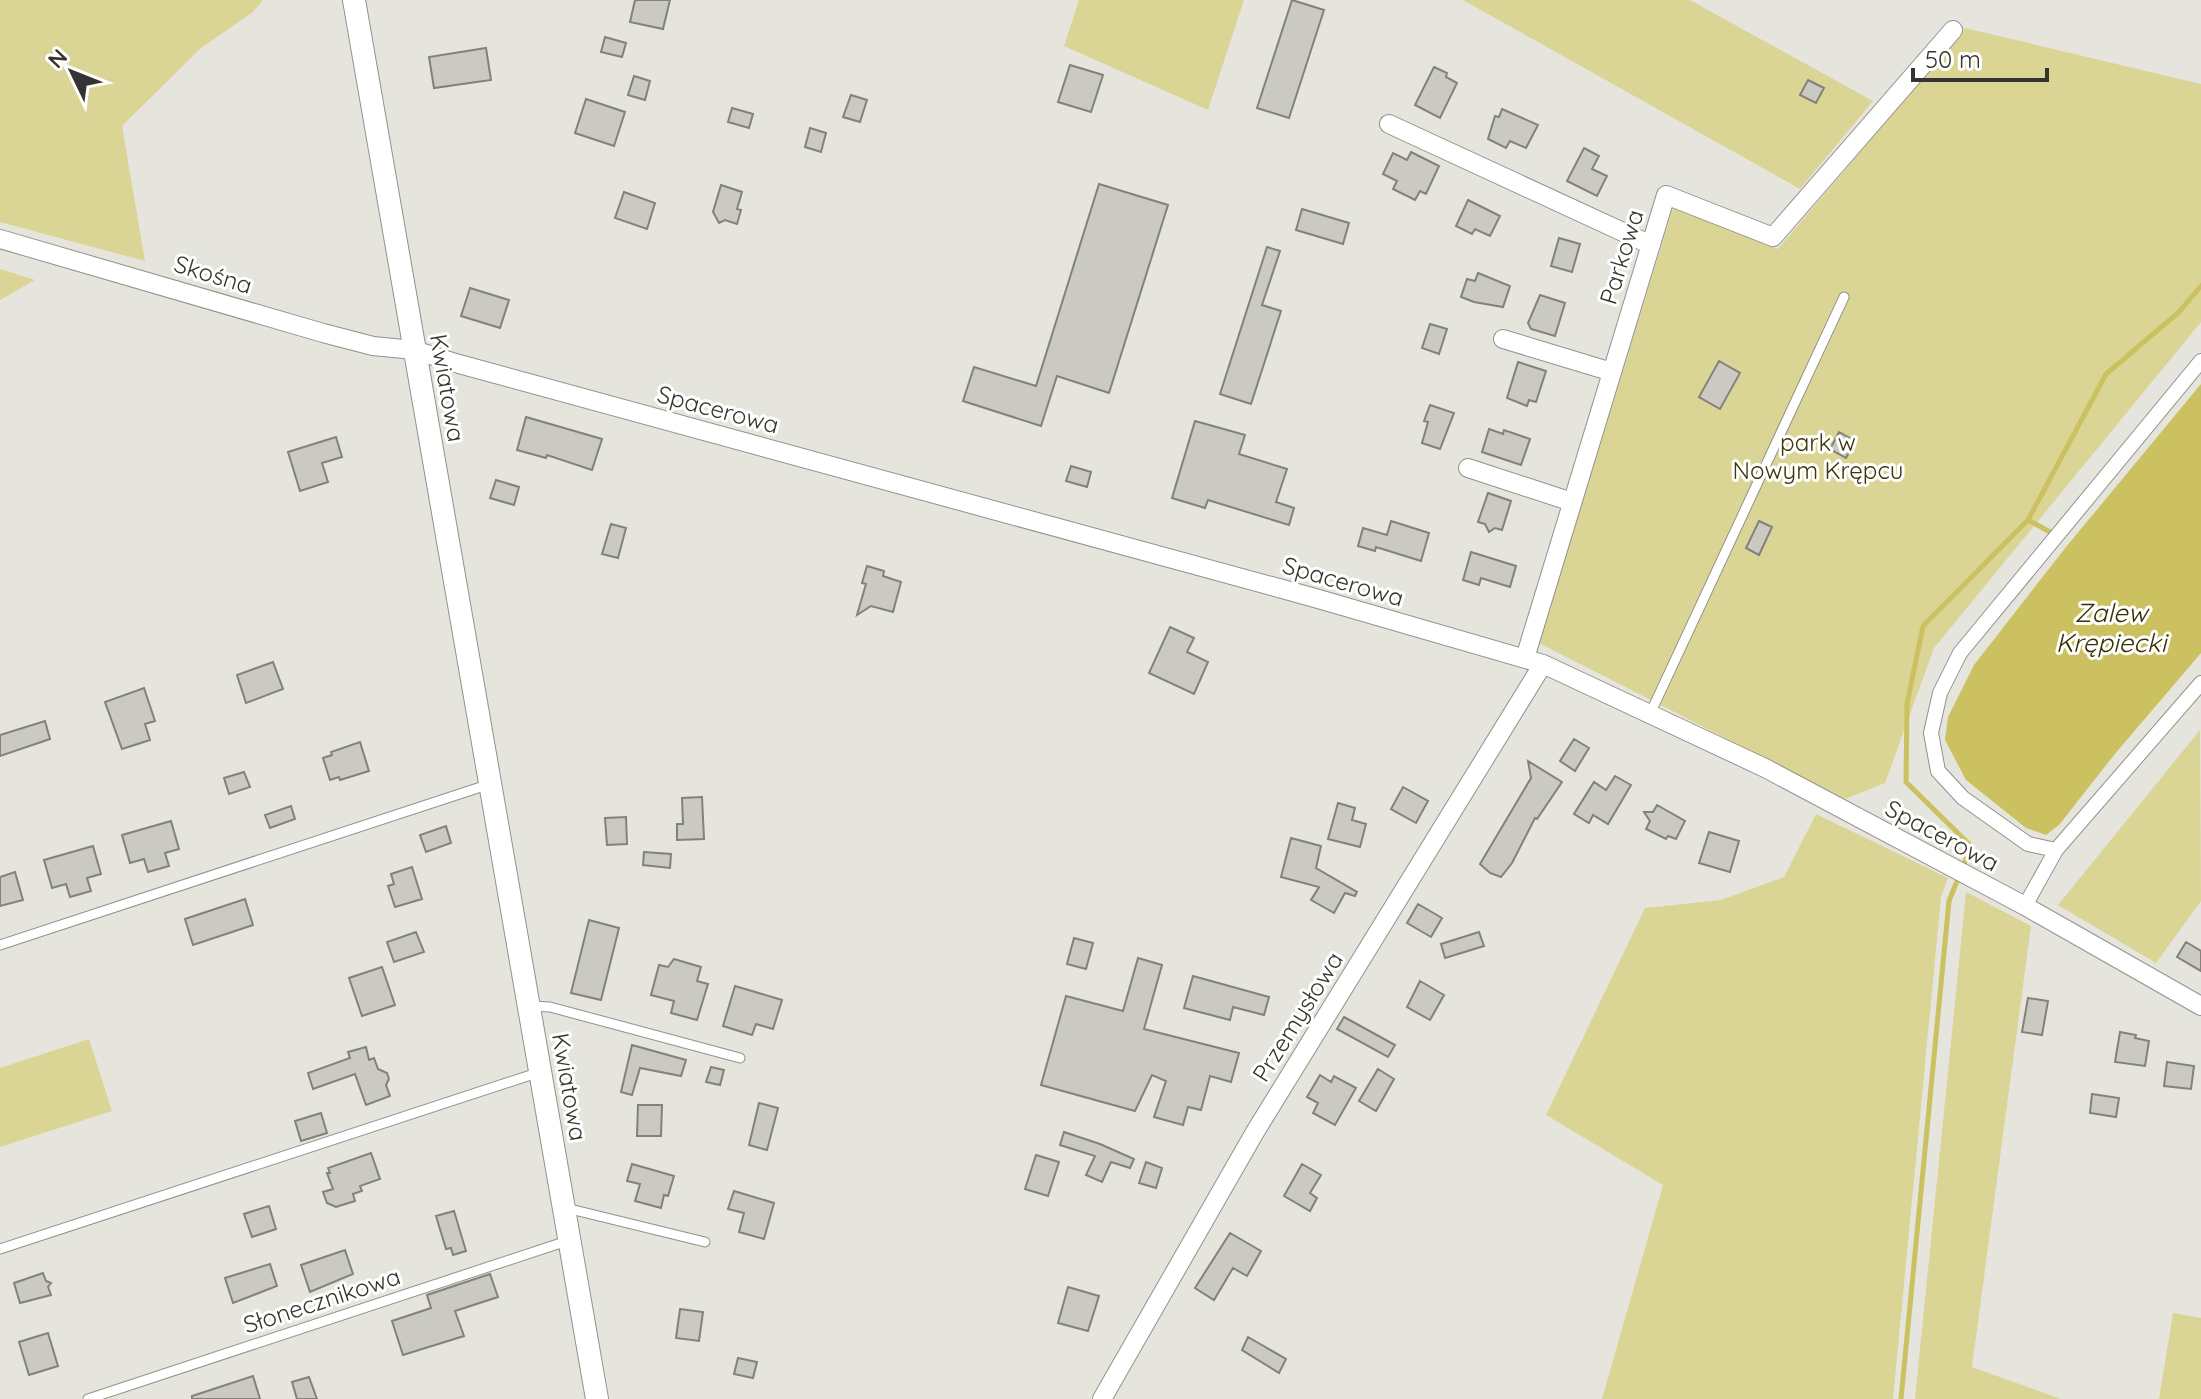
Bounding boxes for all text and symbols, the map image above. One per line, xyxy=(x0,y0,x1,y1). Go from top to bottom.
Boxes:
north arrow xyxy=(32,32,112,112)
scale bar xyxy=(1913,32,2047,82)
text: N xyxy=(42,43,73,74)
text: 50 m xyxy=(1925,44,1981,74)
street label: Parkowa xyxy=(1592,206,1650,308)
street label: Skośna xyxy=(171,248,256,300)
street label: Kwiatowa xyxy=(424,332,472,444)
street label: Spacerowa xyxy=(654,378,782,440)
park label: park w Nowym Krępcu xyxy=(1733,427,1904,485)
street label: Spacerowa xyxy=(1279,549,1407,613)
water label: Zalew Krępiecki xyxy=(2056,596,2170,659)
street label: Spacerowa xyxy=(1880,793,2004,878)
street label: Przemysłowa xyxy=(1245,946,1349,1087)
street label: Kwiatowa xyxy=(546,1031,594,1143)
street label: Słonecznikowa xyxy=(239,1261,404,1340)

